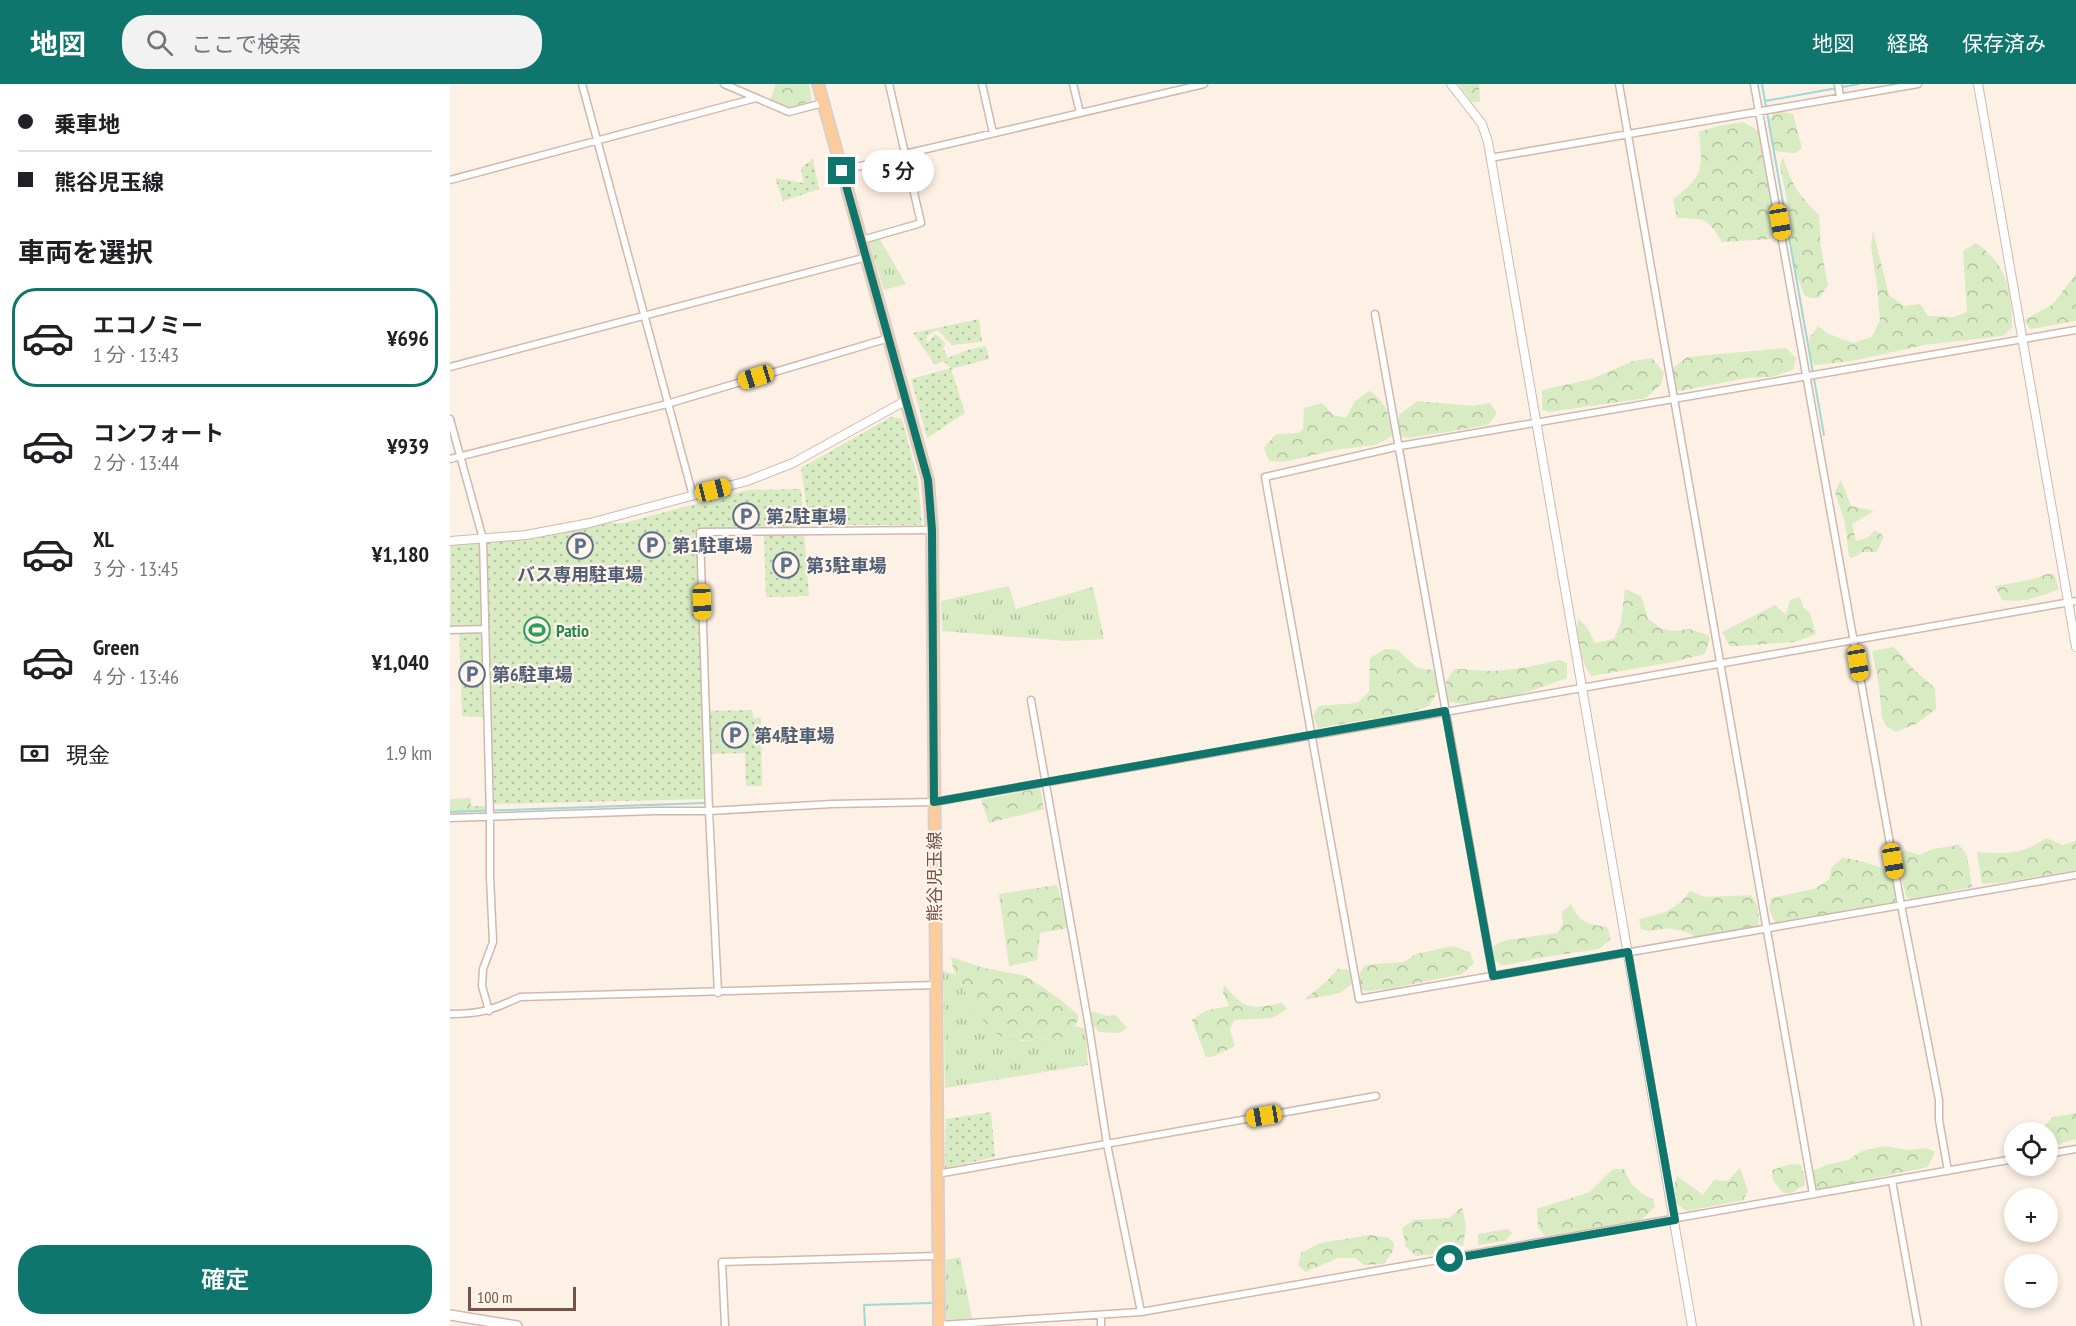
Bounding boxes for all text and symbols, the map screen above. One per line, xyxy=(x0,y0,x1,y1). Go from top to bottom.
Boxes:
search box xyxy=(122,15,542,69)
text: 地図 xyxy=(30,25,86,62)
icon: search xyxy=(143,26,176,59)
text: ここで検索 xyxy=(191,30,301,58)
text: 地図 xyxy=(1812,30,1854,57)
text: 経路 xyxy=(1887,30,1929,57)
text: 保存済み xyxy=(1962,30,2046,57)
text: 乗車地 xyxy=(54,110,120,138)
callout: 5 分 xyxy=(863,150,935,192)
route end xyxy=(828,157,855,184)
text: 5 分 xyxy=(881,158,915,184)
text: 熊谷児玉線 xyxy=(54,168,164,196)
car xyxy=(1768,203,1792,241)
text: 車両を選択 xyxy=(18,235,153,269)
icon: car xyxy=(21,311,75,365)
text: エコノミー xyxy=(93,311,203,339)
text: ¥696 xyxy=(387,324,429,352)
text: 1 分 · 13:43 xyxy=(93,342,179,368)
car xyxy=(736,363,776,391)
icon: car xyxy=(21,419,75,473)
text: コンフォート xyxy=(93,419,224,447)
text: ¥939 xyxy=(387,432,429,460)
text: 2 分 · 13:44 xyxy=(93,450,179,476)
car xyxy=(693,477,733,503)
parking icon: 第2駐車場 xyxy=(731,501,761,531)
place label: 第2駐車場 xyxy=(766,505,847,528)
text: XL xyxy=(93,525,114,553)
icon: car xyxy=(21,527,75,581)
parking icon: 第1駐車場 xyxy=(637,530,667,560)
parking icon: バス専用駐車場 xyxy=(565,531,595,561)
place label: 第1駐車場 xyxy=(672,534,753,557)
text: ¥1,180 xyxy=(372,540,429,568)
parking icon: 第3駐車場 xyxy=(771,550,801,580)
place label: 第3駐車場 xyxy=(806,554,887,577)
text: 3 分 · 13:45 xyxy=(93,556,179,582)
place label: バス専用駐車場 xyxy=(517,563,643,586)
car xyxy=(692,584,712,620)
sports icon: Patio xyxy=(522,615,552,645)
place label: Patio xyxy=(556,619,589,642)
text: Green xyxy=(93,633,139,661)
icon: car xyxy=(21,635,75,689)
car xyxy=(1846,644,1870,682)
text: ¥1,040 xyxy=(372,648,429,676)
parking icon: 第6駐車場 xyxy=(457,659,487,689)
place label: 第6駐車場 xyxy=(492,663,573,686)
text: 4 分 · 13:46 xyxy=(93,664,179,690)
parking icon: 第4駐車場 xyxy=(720,720,750,750)
place label: 第4駐車場 xyxy=(754,724,835,747)
icon: cash xyxy=(18,737,51,770)
text: 1.9 km xyxy=(385,740,432,766)
text: 現金 xyxy=(66,741,110,769)
street label: 熊谷児玉線 xyxy=(923,832,946,922)
car xyxy=(1881,842,1905,880)
car xyxy=(1245,1104,1283,1128)
map controls xyxy=(2004,1122,2058,1308)
button: locate xyxy=(2004,1122,2058,1176)
button: + xyxy=(2004,1188,2058,1242)
button: 確定 xyxy=(18,1245,432,1314)
route start xyxy=(1436,1245,1463,1272)
button: − xyxy=(2004,1254,2058,1308)
scale bar xyxy=(468,1284,576,1312)
text: 100 m xyxy=(477,1287,512,1307)

